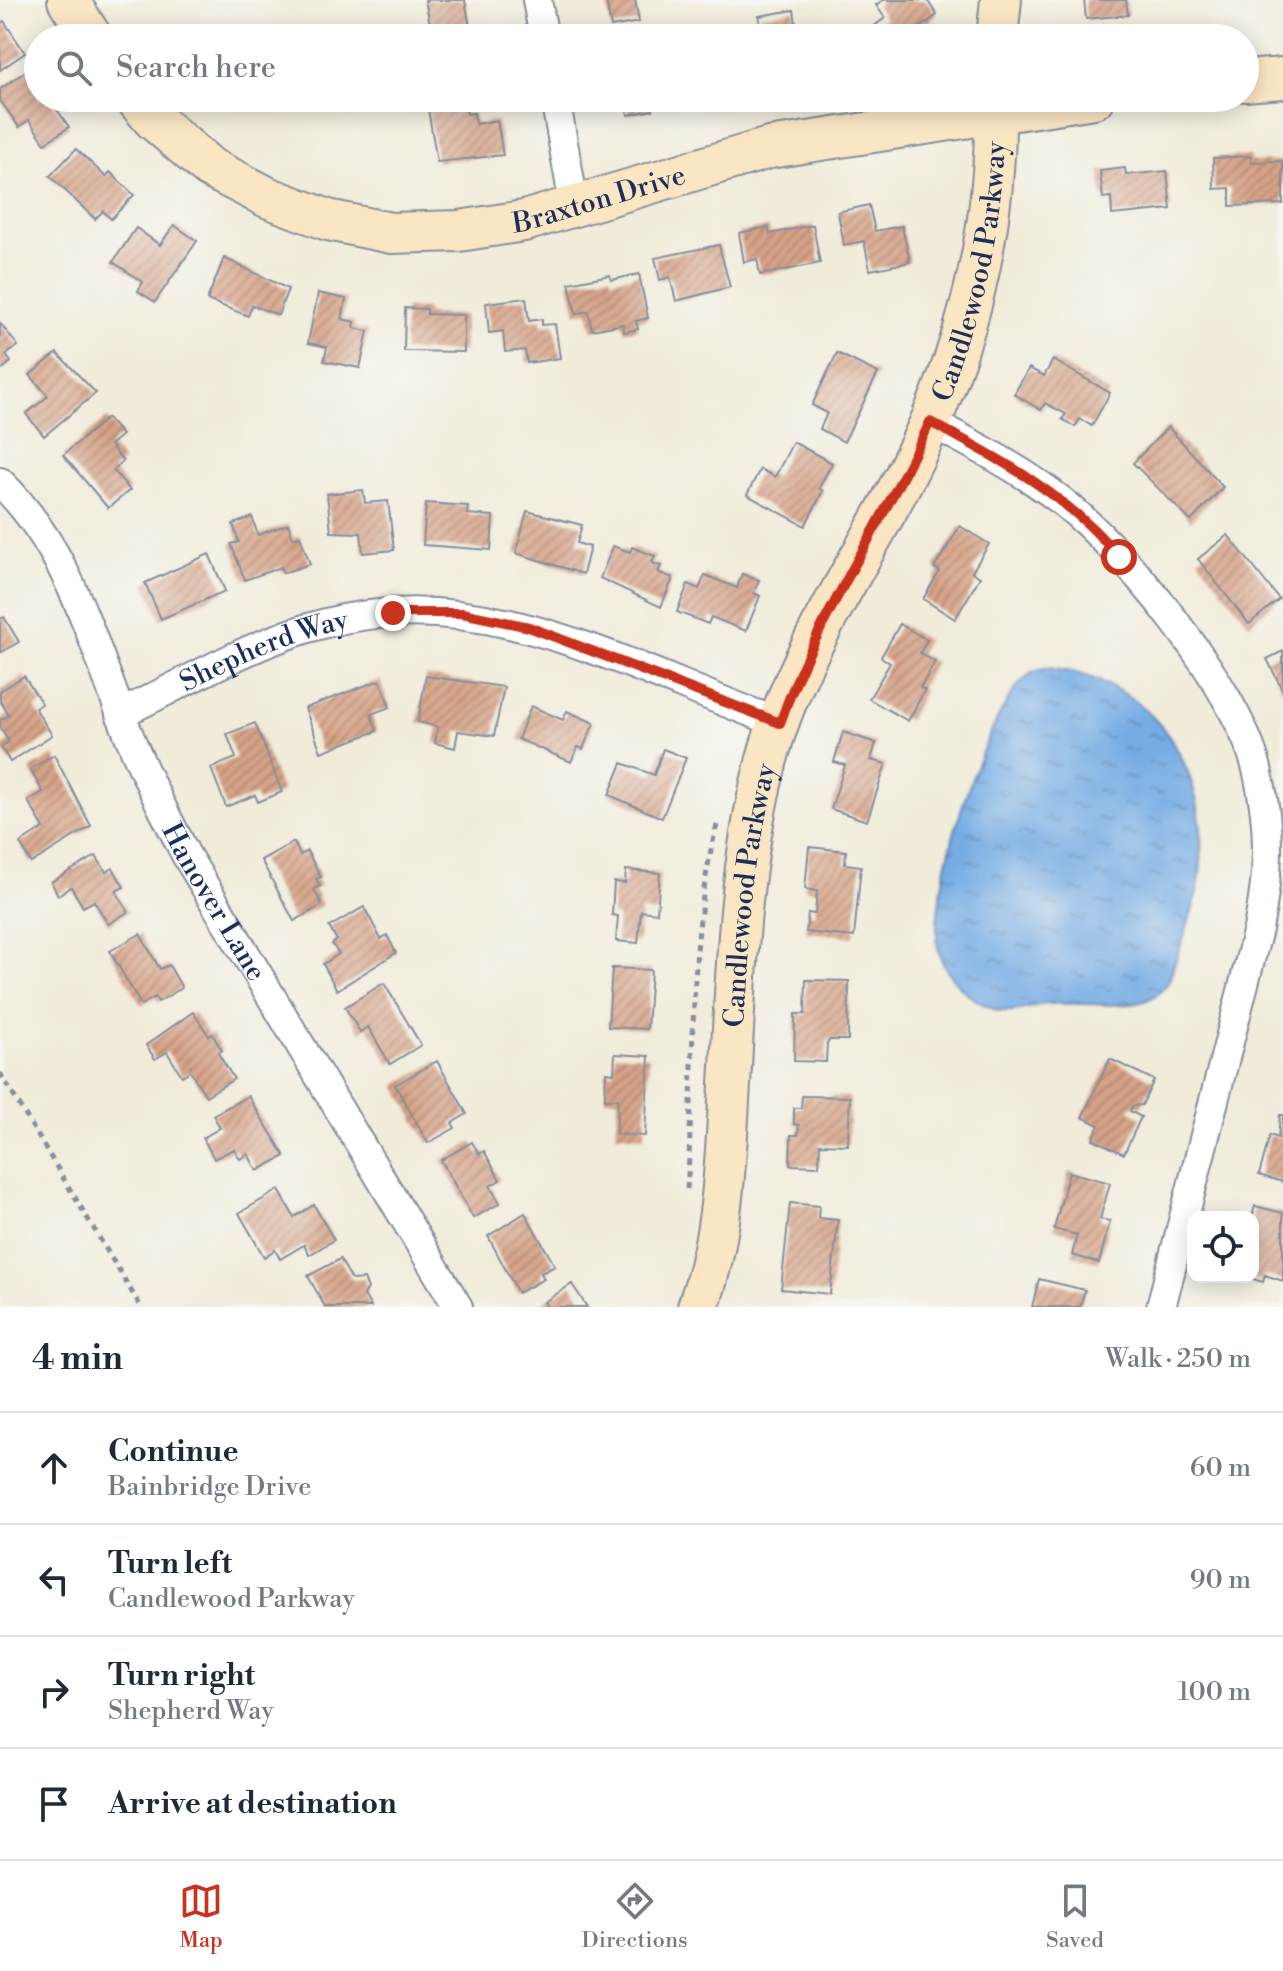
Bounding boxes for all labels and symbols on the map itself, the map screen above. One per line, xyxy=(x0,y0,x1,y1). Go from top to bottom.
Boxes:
street label: Candlewood Parkway xyxy=(925,140,1014,407)
street label: Braxton Drive xyxy=(509,158,690,242)
route start xyxy=(1101,539,1137,575)
route end xyxy=(375,595,411,631)
street label: Shepherd Way xyxy=(174,602,352,700)
street label: Candlewood Parkway xyxy=(717,759,784,1028)
street label: Hanover Lane xyxy=(153,817,274,988)

